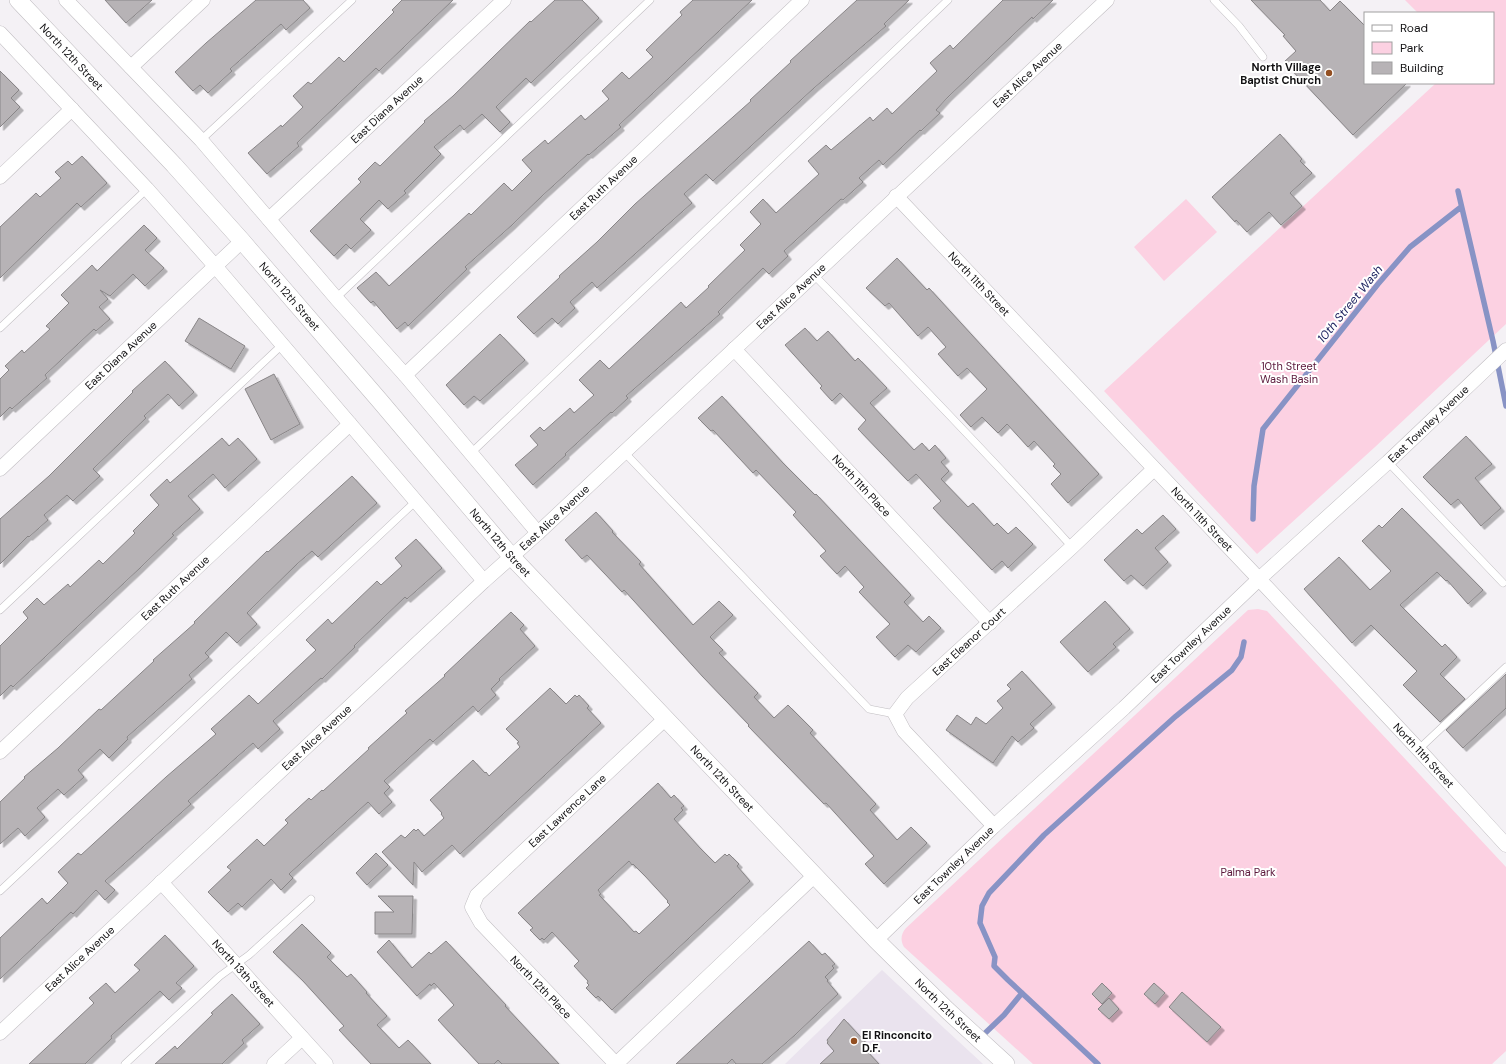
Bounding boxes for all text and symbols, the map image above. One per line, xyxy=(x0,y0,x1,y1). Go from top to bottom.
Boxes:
legend xyxy=(1364,12,1494,84)
street label: North 12th Street xyxy=(37,20,106,93)
text: Road xyxy=(1400,20,1428,36)
street label: East Alice Avenue xyxy=(990,39,1065,110)
text: Park xyxy=(1400,40,1424,56)
place label: North Village Baptist Church xyxy=(1240,60,1321,87)
text: Building xyxy=(1400,60,1444,76)
marker: North Village Baptist Church xyxy=(1324,68,1334,78)
street label: East Diana Avenue xyxy=(348,72,426,146)
street label: East Ruth Avenue xyxy=(566,152,640,223)
street label: North 11th Street xyxy=(945,249,1013,319)
street label: North 12th Street xyxy=(256,259,323,334)
street label: East Alice Avenue xyxy=(753,260,829,332)
water label: 10th Street Wash xyxy=(1314,262,1386,346)
street label: East Diana Avenue xyxy=(82,318,160,392)
park label: 10th Street Wash Basin xyxy=(1260,359,1318,386)
street label: East Townley Avenue xyxy=(1385,382,1471,465)
street label: North 11th Place xyxy=(829,452,894,520)
street label: East Alice Avenue xyxy=(517,482,592,553)
street label: North 11th Street xyxy=(1168,484,1236,554)
street label: North 12th Street xyxy=(467,505,534,580)
street label: East Ruth Avenue xyxy=(138,552,212,623)
street label: East Townley Avenue xyxy=(1148,603,1234,686)
street label: East Eleanor Court xyxy=(929,604,1009,678)
street label: East Alice Avenue xyxy=(279,702,354,773)
street label: North 11th Street xyxy=(1390,720,1457,791)
street label: North 12th Street xyxy=(687,742,757,814)
street label: East Lawrence Lane xyxy=(525,771,609,850)
street label: East Townley Avenue xyxy=(911,823,997,907)
park label: Palma Park xyxy=(1221,865,1276,879)
street label: East Alice Avenue xyxy=(42,923,117,994)
street label: North 13th Street xyxy=(209,936,278,1010)
street label: North 12th Place xyxy=(507,952,575,1022)
street label: North 12th Street xyxy=(912,976,984,1045)
place label: El Rinconcito D.F. xyxy=(862,1028,932,1055)
marker: El Rinconcito D.F. xyxy=(849,1036,859,1046)

